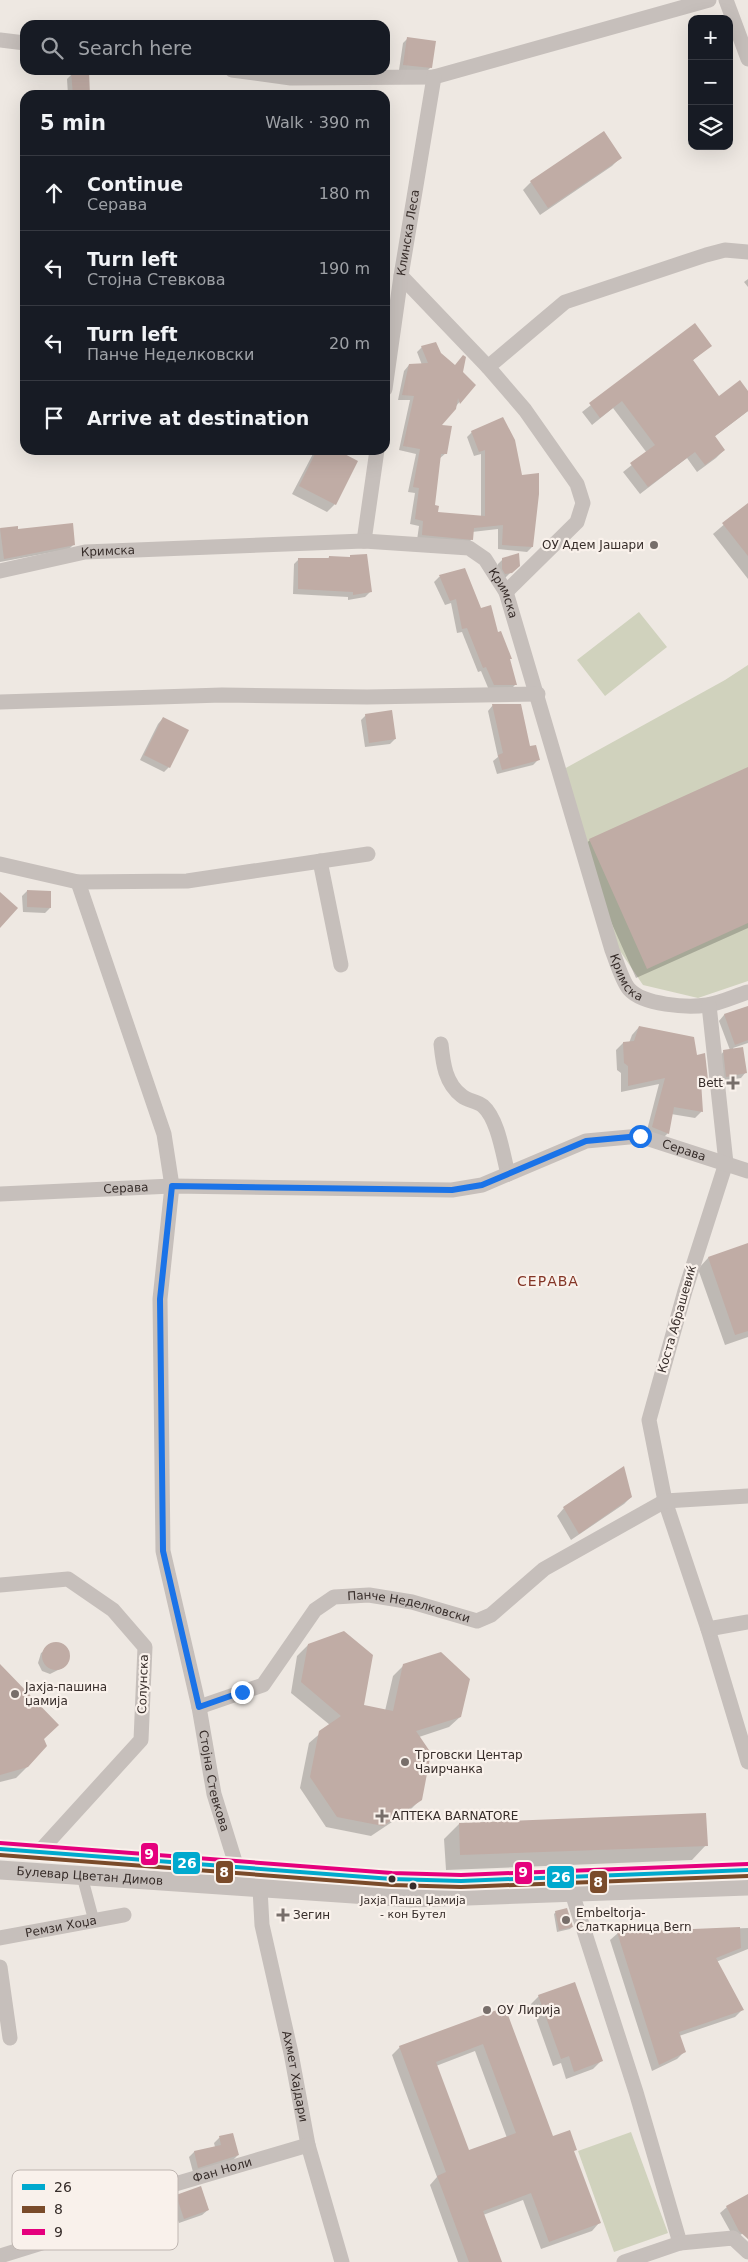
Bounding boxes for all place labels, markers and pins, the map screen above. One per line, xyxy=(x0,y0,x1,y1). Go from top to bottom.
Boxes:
place label: ОУ Адем Јашари xyxy=(542,538,644,552)
marker: ОУ Адем Јашари xyxy=(648,539,660,551)
place label: Bett xyxy=(698,1076,723,1090)
marker: Bett xyxy=(727,1077,739,1089)
place label: Јахја-пашина џамија xyxy=(24,1680,107,1708)
marker: Јахја-пашина џамија xyxy=(9,1688,21,1700)
place label: Трговски Центар Чаирчанка xyxy=(414,1748,523,1776)
marker: Трговски Центар Чаирчанка xyxy=(399,1756,411,1768)
place label: АПТЕКА BARNATORE xyxy=(392,1809,518,1823)
marker: АПТЕКА BARNATORE xyxy=(376,1810,388,1822)
unlabelled marker xyxy=(387,1874,397,1884)
marker: Јахја Паша Џамија - кон Бутел xyxy=(408,1881,418,1891)
place label: Јахја Паша Џамија - кон Бутел xyxy=(359,1894,466,1921)
place label: Embeltorja- Слаткарница Bern xyxy=(576,1906,692,1934)
place label: Зегин xyxy=(293,1908,330,1922)
marker: Зегин xyxy=(277,1909,289,1921)
marker: Embeltorja- Слаткарница Bern xyxy=(560,1914,572,1926)
place label: ОУ Лирија xyxy=(497,2003,561,2017)
marker: ОУ Лирија xyxy=(481,2004,493,2016)

